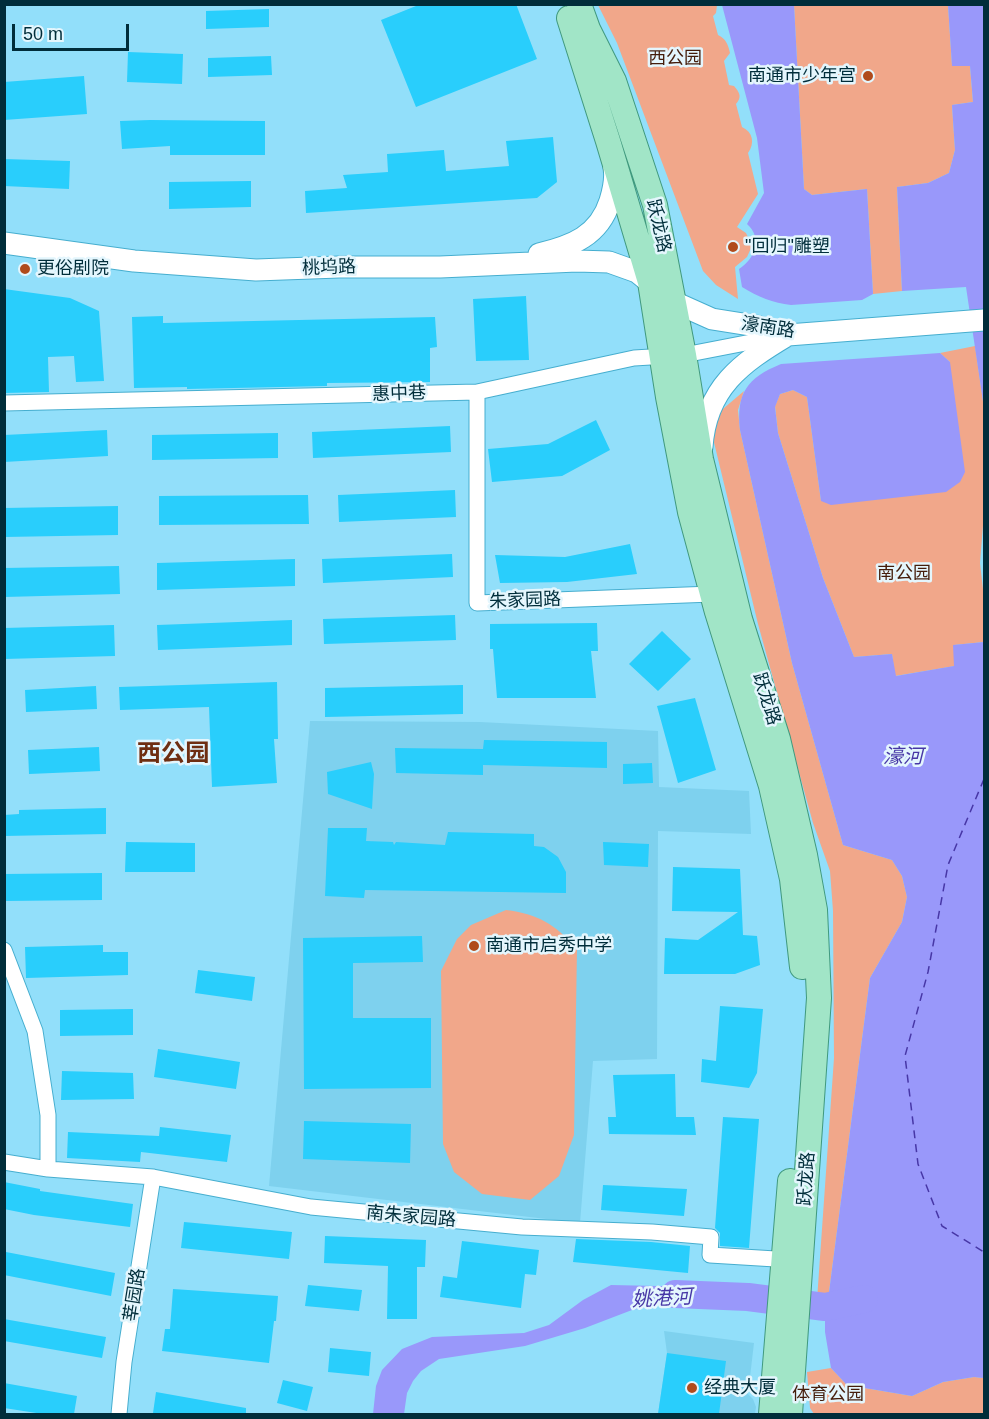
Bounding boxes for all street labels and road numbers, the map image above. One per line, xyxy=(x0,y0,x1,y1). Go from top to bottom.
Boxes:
street label: 跃龙路 xyxy=(641,197,675,255)
street label: 桃坞路 xyxy=(302,256,356,280)
street label: 濠南路 xyxy=(740,313,796,343)
street label: 惠中巷 xyxy=(372,382,426,406)
street label: 朱家园路 xyxy=(489,589,561,613)
street label: 跃龙路 xyxy=(748,670,784,728)
street label: 跃龙路 xyxy=(794,1151,820,1207)
street label: 南朱家园路 xyxy=(365,1202,457,1232)
street label: 莘园路 xyxy=(120,1267,150,1323)

